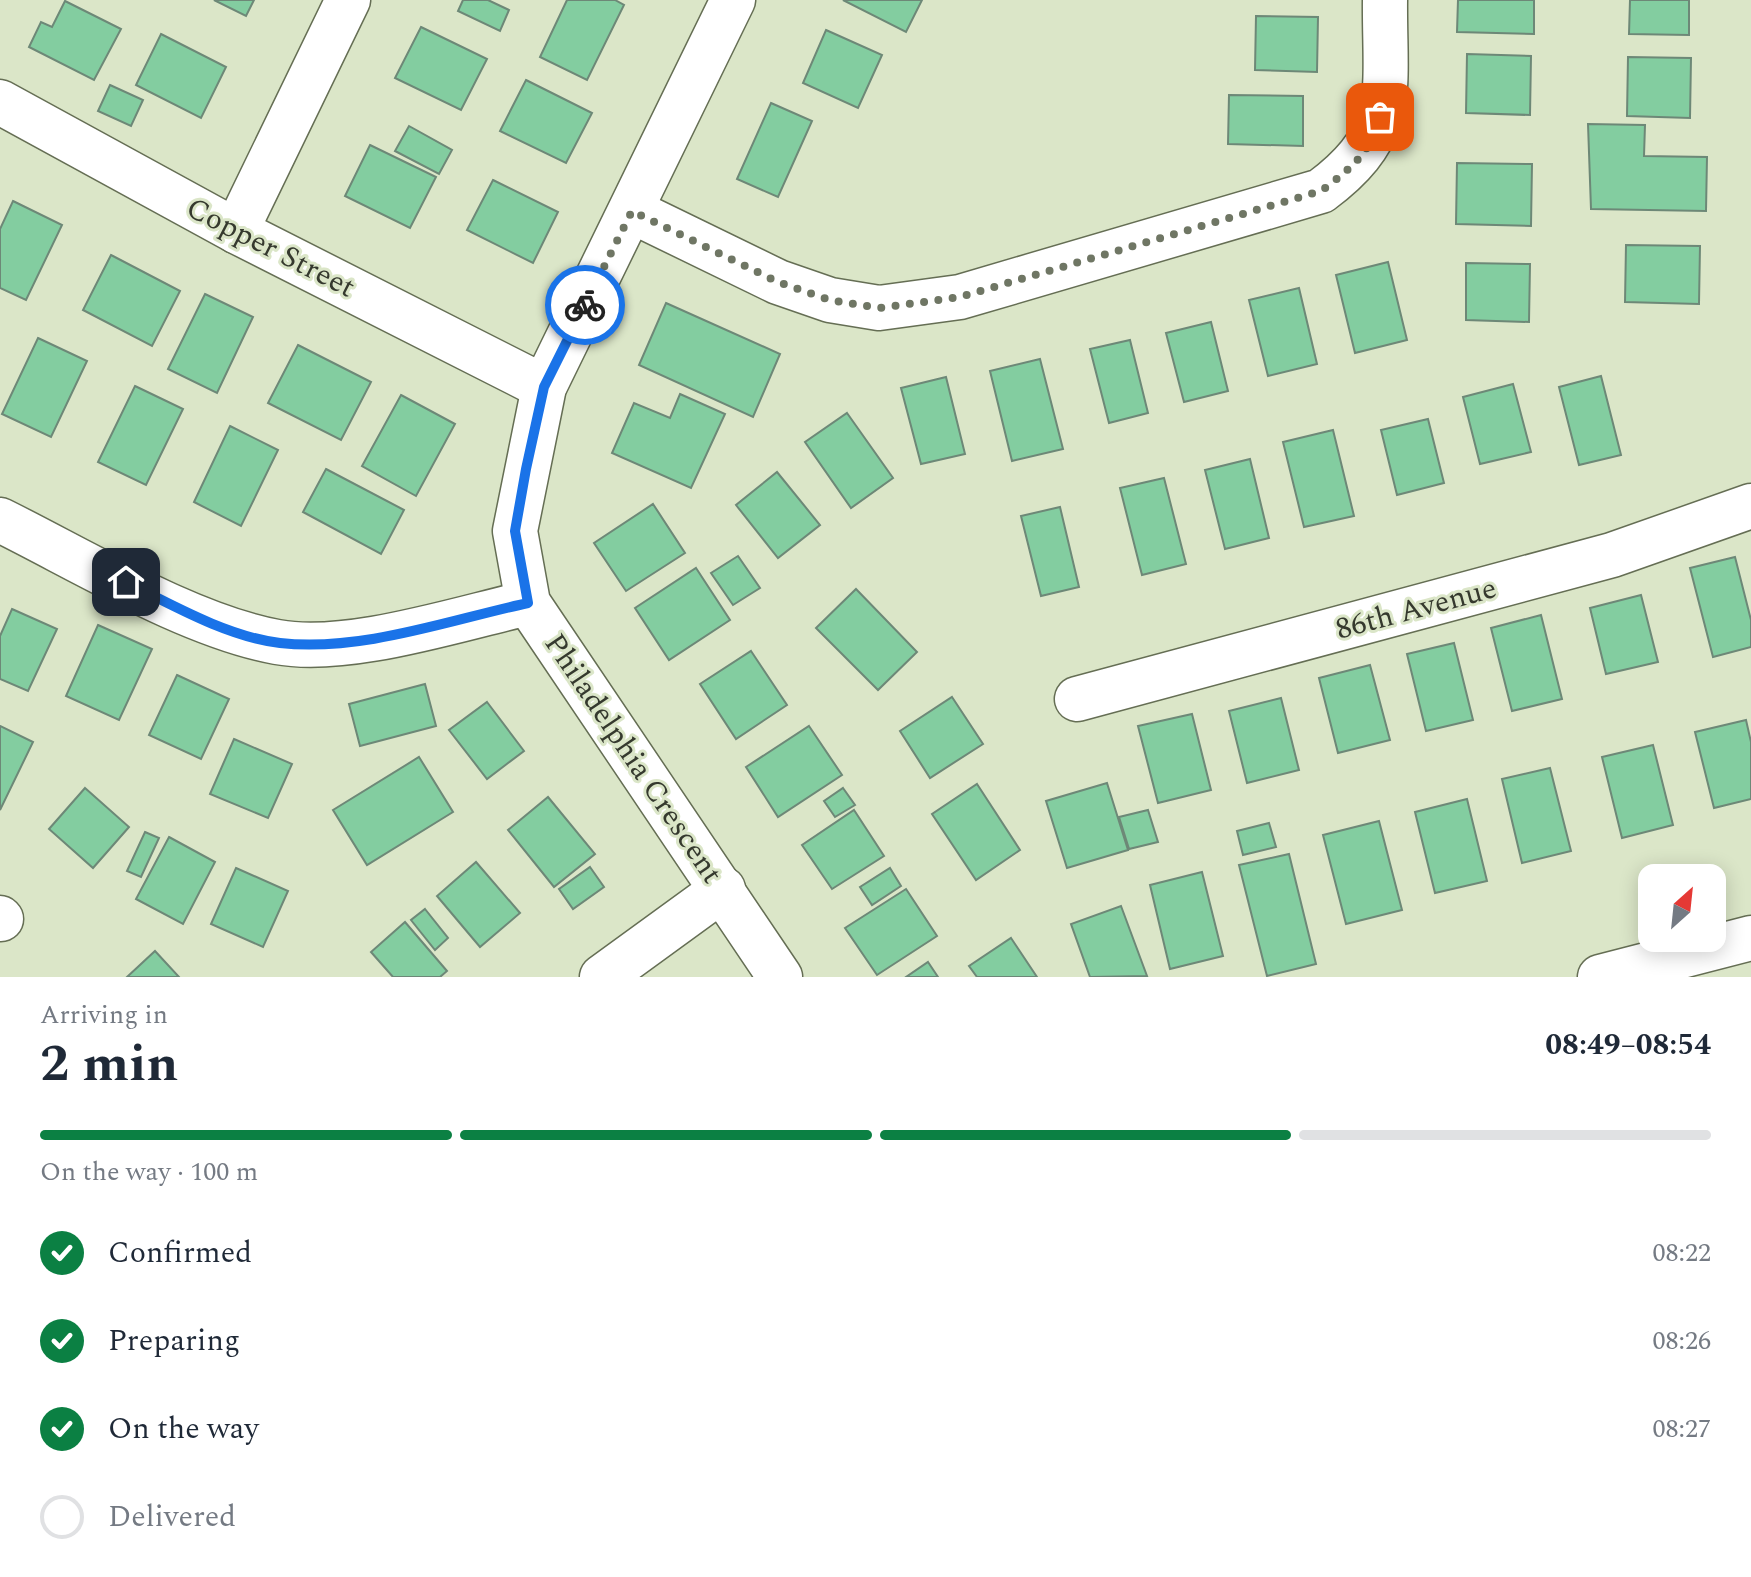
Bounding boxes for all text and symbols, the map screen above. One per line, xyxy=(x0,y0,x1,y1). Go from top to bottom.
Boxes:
pin xyxy=(1346,83,1414,151)
icon: bag xyxy=(1358,95,1402,139)
street label: Copper Street xyxy=(178,185,363,310)
courier xyxy=(545,265,625,345)
icon: bike xyxy=(563,283,607,327)
pin xyxy=(92,548,160,616)
icon: home xyxy=(104,560,148,604)
street label: 86th Avenue xyxy=(1331,565,1502,652)
street label: Philadelphia Crescent xyxy=(532,624,734,893)
north arrow xyxy=(1638,864,1726,952)
map controls xyxy=(1638,864,1726,952)
text: Arriving in xyxy=(40,995,168,1035)
text: 08:49–08:54 xyxy=(1545,1022,1711,1068)
text: 2 min xyxy=(40,1025,178,1104)
text: On the way · 100 m xyxy=(40,1152,258,1192)
text: Confirmed xyxy=(108,1230,252,1276)
icon: check xyxy=(40,1231,84,1275)
text: 08:22 xyxy=(1652,1233,1711,1273)
text: Preparing xyxy=(108,1318,240,1364)
icon: check xyxy=(40,1319,84,1363)
text: 08:26 xyxy=(1652,1321,1711,1361)
text: On the way xyxy=(108,1406,259,1452)
icon: check xyxy=(40,1407,84,1451)
text: 08:27 xyxy=(1652,1409,1711,1449)
text: Delivered xyxy=(108,1494,236,1540)

